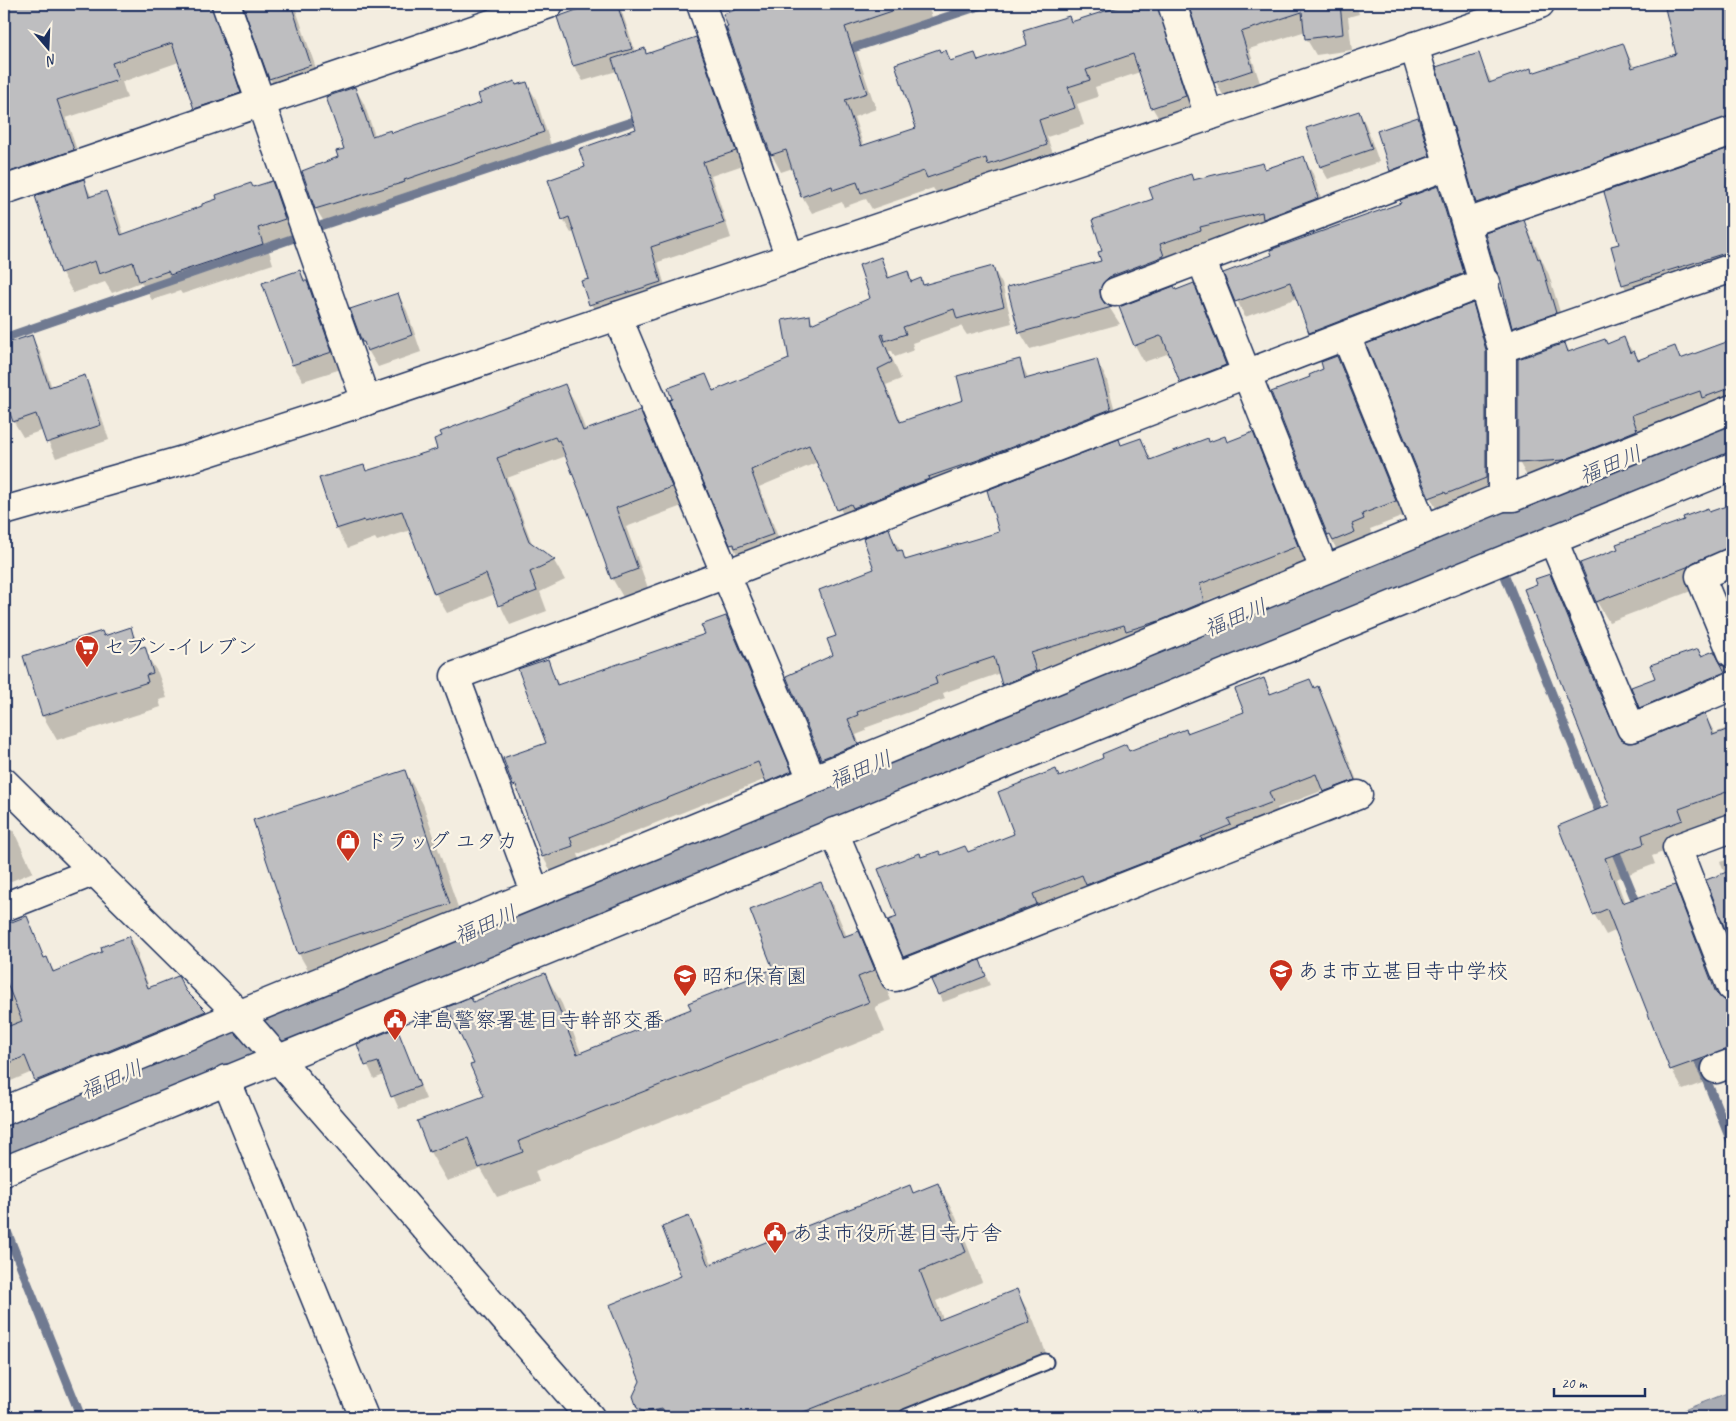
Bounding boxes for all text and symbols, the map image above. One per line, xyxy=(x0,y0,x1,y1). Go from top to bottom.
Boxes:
north arrow xyxy=(22,22,72,72)
text: N xyxy=(43,50,59,70)
water label: 福田川 xyxy=(1575,440,1646,490)
water label: 福田川 xyxy=(1200,593,1271,643)
supermarket icon: セブン-イレブン xyxy=(74,634,100,668)
place label: セブン-イレブン xyxy=(104,634,258,660)
water label: 福田川 xyxy=(825,745,896,795)
shop icon: ドラッグ ユタカ xyxy=(335,828,361,862)
place label: ドラッグ ユタカ xyxy=(366,828,518,854)
water label: 福田川 xyxy=(450,899,521,951)
school or university icon: あま市立甚目寺中学校 xyxy=(1268,958,1294,992)
place label: あま市立甚目寺中学校 xyxy=(1298,958,1508,984)
school or university icon: 昭和保育園 xyxy=(672,963,698,997)
place label: 昭和保育園 xyxy=(702,963,807,989)
public building icon: 津島警察署甚目寺幹部交番 xyxy=(382,1007,408,1041)
place label: 津島警察署甚目寺幹部交番 xyxy=(412,1007,664,1033)
water label: 福田川 xyxy=(76,1054,147,1106)
public building icon: あま市役所甚目寺庁舎 xyxy=(762,1220,788,1254)
place label: あま市役所甚目寺庁舎 xyxy=(792,1220,1002,1246)
scale bar xyxy=(1554,1366,1645,1398)
text: 20 m xyxy=(1561,1374,1588,1393)

